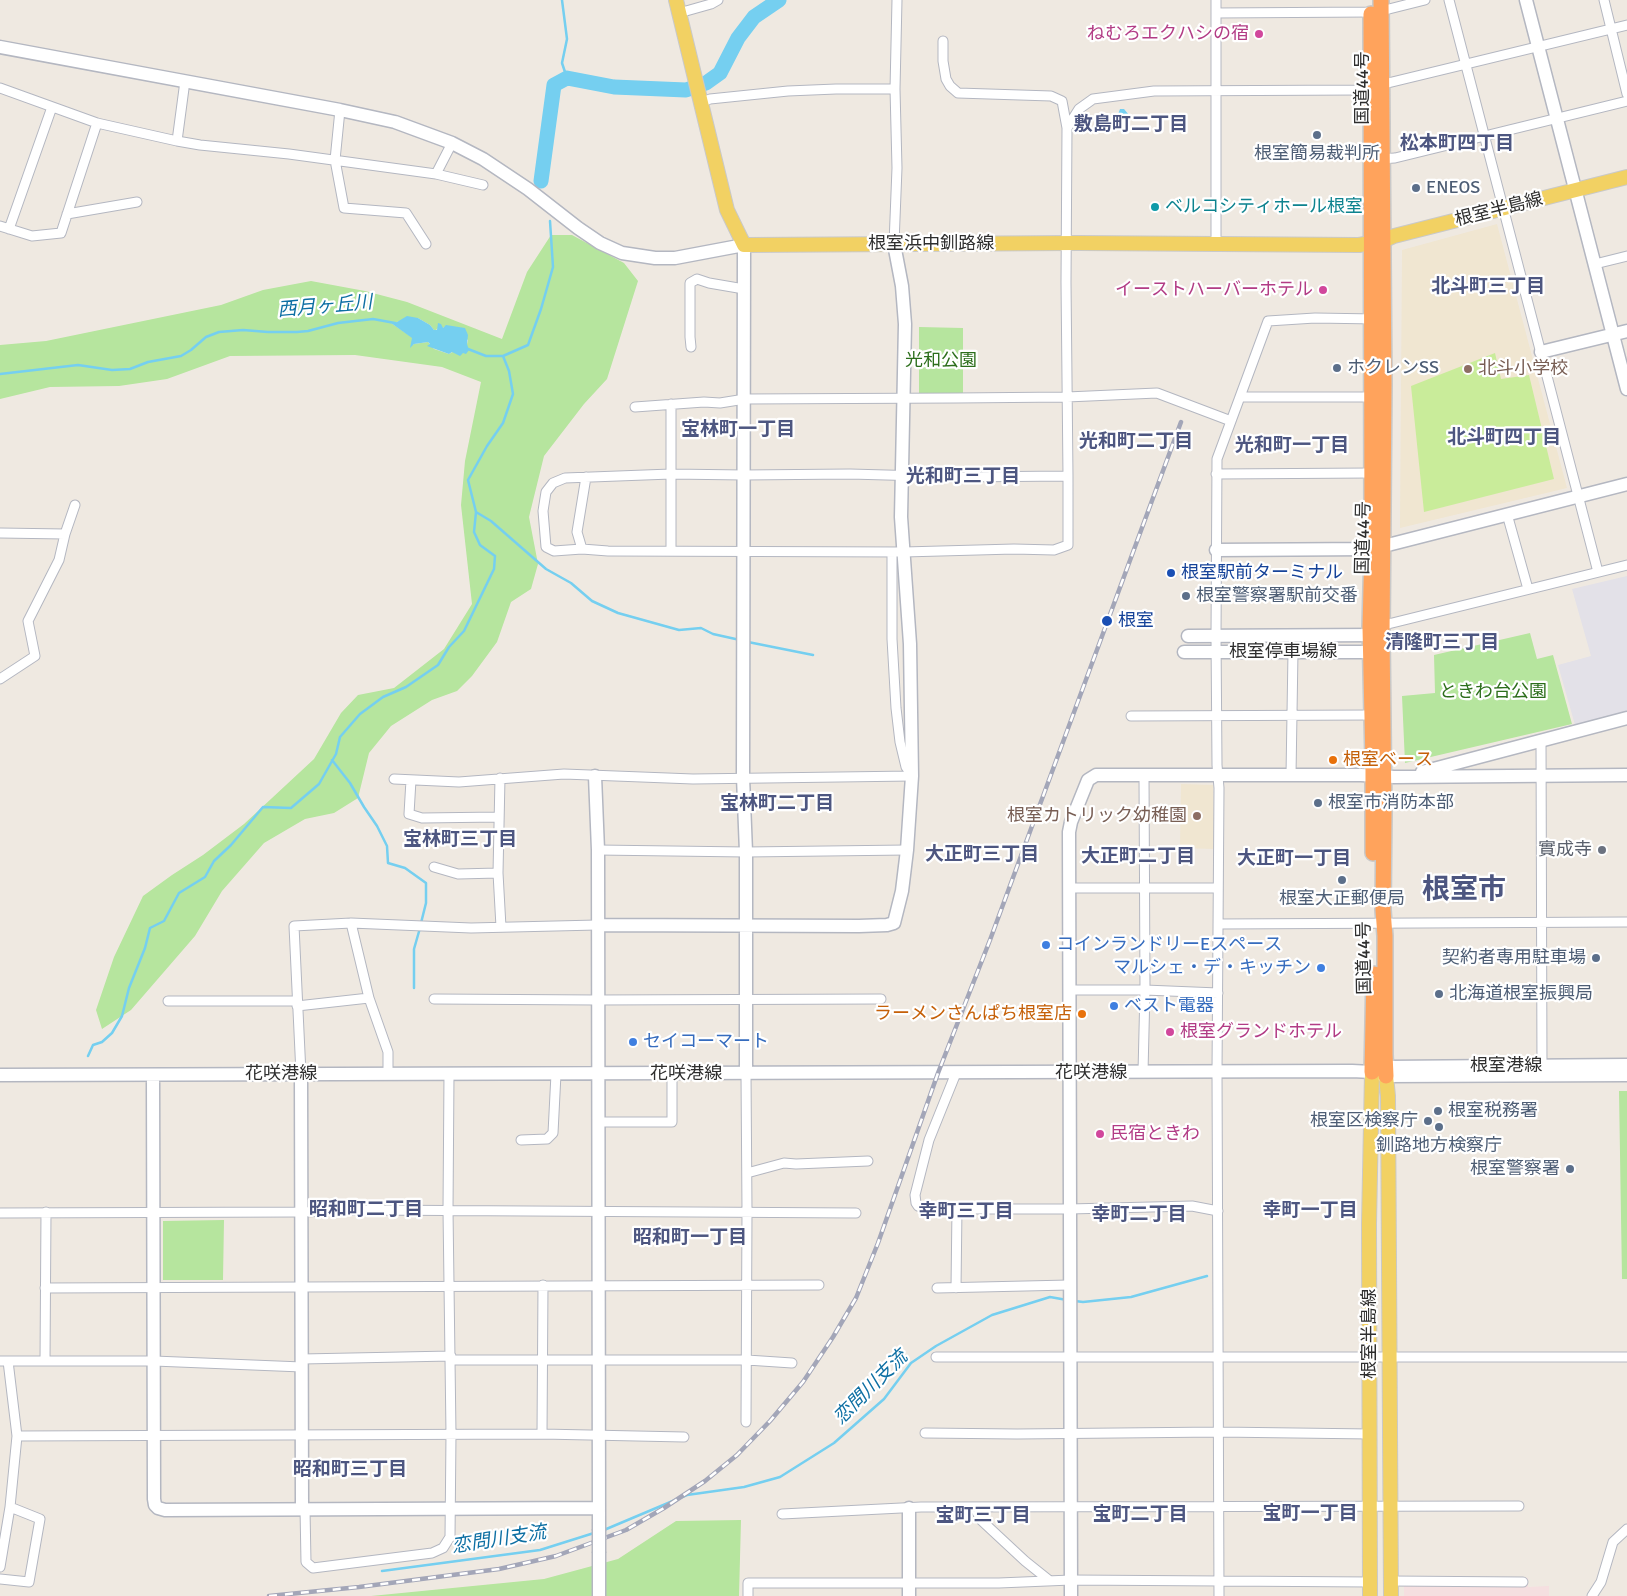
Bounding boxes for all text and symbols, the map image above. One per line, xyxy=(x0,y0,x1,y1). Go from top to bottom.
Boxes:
place label: ねむろエクハシの宿 xyxy=(1087,23,1249,45)
marker: ねむろエクハシの宿 xyxy=(1253,28,1265,40)
street label: 国道44号 xyxy=(1352,51,1374,125)
district label: 敷島町二丁目 xyxy=(1074,114,1188,136)
marker: 根室簡易裁判所 xyxy=(1311,129,1323,141)
district label: 松本町四丁目 xyxy=(1400,133,1514,155)
place label: 根室簡易裁判所 xyxy=(1254,143,1380,165)
place label: ENEOS xyxy=(1426,177,1480,199)
marker: ENEOS xyxy=(1410,182,1422,194)
street label: 根室半島線 xyxy=(1453,189,1545,231)
place label: ベルコシティホール根室 xyxy=(1165,196,1363,218)
marker: ベルコシティホール根室 xyxy=(1149,201,1161,213)
street label: 根室浜中釧路線 xyxy=(868,233,994,255)
district label: 北斗町三丁目 xyxy=(1431,276,1545,298)
place label: イーストハーバーホテル xyxy=(1115,279,1313,301)
marker: イーストハーバーホテル xyxy=(1317,284,1329,296)
water label: 西月ヶ丘川 xyxy=(277,292,373,322)
park label: 光和公園 xyxy=(905,350,977,372)
place label: ホクレンSS xyxy=(1347,357,1439,379)
place label: 北斗小学校 xyxy=(1478,358,1568,380)
marker: ホクレンSS xyxy=(1331,362,1343,374)
marker: 北斗小学校 xyxy=(1462,363,1474,375)
district label: 宝林町一丁目 xyxy=(681,419,795,441)
district label: 北斗町四丁目 xyxy=(1447,427,1561,449)
district label: 光和町二丁目 xyxy=(1079,431,1193,453)
district label: 光和町一丁目 xyxy=(1235,435,1349,457)
district label: 光和町三丁目 xyxy=(906,466,1020,488)
street label: 国道44号 xyxy=(1353,501,1375,575)
place label: 根室駅前ターミナル xyxy=(1181,562,1343,584)
marker: 根室駅前ターミナル xyxy=(1165,567,1177,579)
place label: 根室警察署駅前交番 xyxy=(1196,585,1358,607)
marker: 根室警察署駅前交番 xyxy=(1180,590,1192,602)
place label: 根室 xyxy=(1118,610,1154,632)
marker: 根室 xyxy=(1100,614,1114,628)
district label: 清隆町三丁目 xyxy=(1385,632,1499,654)
street label: 根室停車場線 xyxy=(1229,641,1337,663)
park label: ときわ台公園 xyxy=(1439,681,1547,703)
place label: 根室ベース xyxy=(1343,749,1433,771)
marker: 根室ベース xyxy=(1327,754,1339,766)
place label: 根室市消防本部 xyxy=(1328,792,1454,814)
district label: 宝林町二丁目 xyxy=(720,793,834,815)
marker: 根室市消防本部 xyxy=(1312,797,1324,809)
place label: 根室カトリック幼稚園 xyxy=(1007,805,1187,827)
marker: 根室カトリック幼稚園 xyxy=(1191,810,1203,822)
district label: 宝林町三丁目 xyxy=(403,829,517,851)
place label: 實成寺 xyxy=(1538,839,1592,861)
district label: 大正町三丁目 xyxy=(925,844,1039,866)
marker: 實成寺 xyxy=(1596,844,1608,856)
district label: 大正町二丁目 xyxy=(1081,846,1195,868)
district label: 大正町一丁目 xyxy=(1237,848,1351,870)
marker: 根室大正郵便局 xyxy=(1336,874,1348,886)
district label: 根室市 xyxy=(1422,874,1506,908)
place label: 根室大正郵便局 xyxy=(1279,888,1405,910)
street label: 国道44号 xyxy=(1354,921,1376,995)
place label: コインランドリーEスペース xyxy=(1056,934,1282,956)
marker: コインランドリーEスペース xyxy=(1040,939,1052,951)
place label: 契約者専用駐車場 xyxy=(1442,947,1586,969)
marker: 契約者専用駐車場 xyxy=(1590,952,1602,964)
place label: マルシェ・デ・キッチン xyxy=(1113,957,1311,979)
marker: マルシェ・デ・キッチン xyxy=(1315,962,1327,974)
place label: 北海道根室振興局 xyxy=(1449,983,1593,1005)
marker: 北海道根室振興局 xyxy=(1433,988,1445,1000)
place label: ベスト電器 xyxy=(1124,995,1214,1017)
marker: ベスト電器 xyxy=(1108,1000,1120,1012)
place label: ラーメンさんぱち根室店 xyxy=(874,1003,1072,1025)
marker: ラーメンさんぱち根室店 xyxy=(1076,1008,1088,1020)
place label: 根室グランドホテル xyxy=(1180,1021,1342,1043)
marker: 根室グランドホテル xyxy=(1164,1026,1176,1038)
place label: セイコーマート xyxy=(643,1031,769,1053)
marker: セイコーマート xyxy=(627,1036,639,1048)
street label: 根室港線 xyxy=(1470,1055,1542,1077)
street label: 花咲港線 xyxy=(1055,1062,1127,1084)
street label: 花咲港線 xyxy=(245,1063,317,1085)
street label: 花咲港線 xyxy=(650,1063,722,1085)
place label: 根室税務署 xyxy=(1448,1100,1538,1122)
marker: 根室税務署 xyxy=(1432,1105,1444,1117)
place label: 根室区検察庁 xyxy=(1310,1110,1418,1132)
marker: 根室区検察庁 xyxy=(1422,1115,1434,1127)
marker: 釧路地方検察庁 xyxy=(1433,1121,1445,1133)
place label: 民宿ときわ xyxy=(1110,1123,1200,1145)
marker: 民宿ときわ xyxy=(1094,1128,1106,1140)
place label: 釧路地方検察庁 xyxy=(1376,1135,1502,1157)
place label: 根室警察署 xyxy=(1470,1158,1560,1180)
marker: 根室警察署 xyxy=(1564,1163,1576,1175)
district label: 昭和町二丁目 xyxy=(309,1199,423,1221)
district label: 幸町一丁目 xyxy=(1263,1200,1357,1222)
district label: 幸町三丁目 xyxy=(919,1201,1013,1223)
district label: 幸町二丁目 xyxy=(1092,1204,1186,1226)
district label: 昭和町一丁目 xyxy=(633,1227,747,1249)
street label: 根室半島線 xyxy=(1359,1289,1381,1379)
water label: 恋問川支流 xyxy=(829,1346,913,1430)
district label: 昭和町三丁目 xyxy=(293,1459,407,1481)
district label: 宝町一丁目 xyxy=(1263,1503,1357,1525)
district label: 宝町二丁目 xyxy=(1093,1504,1187,1526)
district label: 宝町三丁目 xyxy=(936,1505,1030,1527)
water label: 恋問川支流 xyxy=(450,1521,548,1559)

